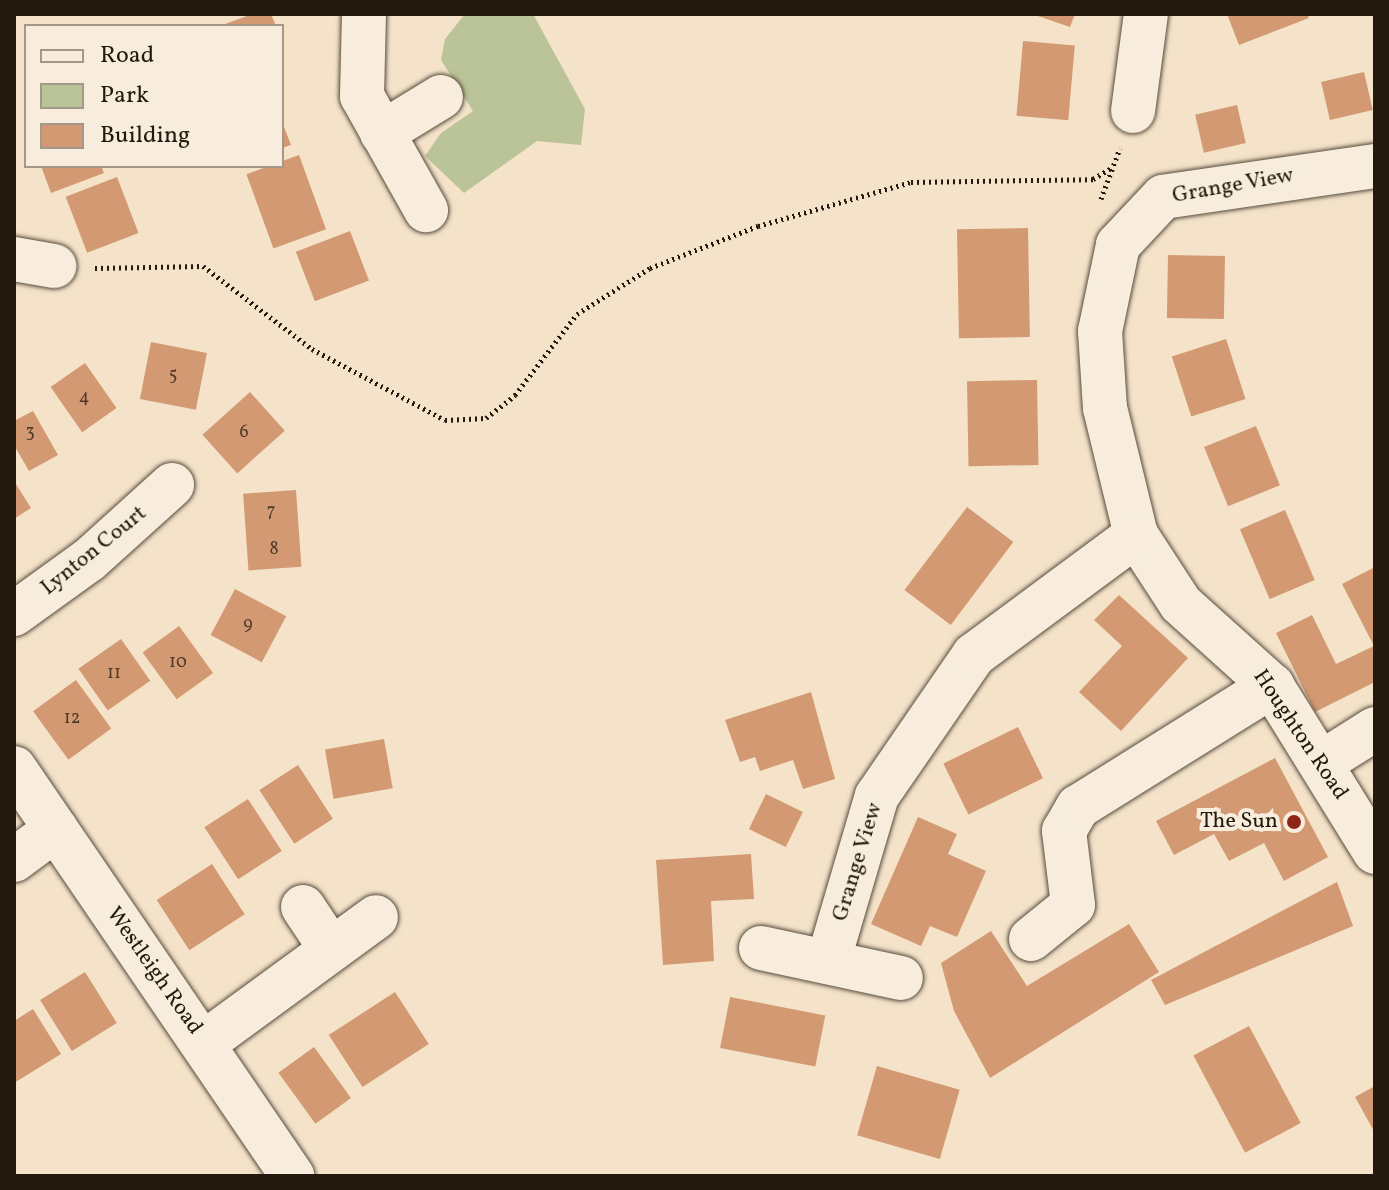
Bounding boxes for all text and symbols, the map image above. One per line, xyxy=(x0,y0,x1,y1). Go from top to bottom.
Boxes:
legend xyxy=(24,24,284,168)
text: Road xyxy=(100,39,154,73)
text: Park xyxy=(100,79,149,113)
text: Building xyxy=(100,119,190,153)
street label: Grange View xyxy=(1170,162,1296,210)
house number: 5 xyxy=(169,365,177,387)
house number: 4 xyxy=(79,387,89,409)
house number: 3 xyxy=(25,422,35,444)
house number: 6 xyxy=(239,422,249,444)
street label: Lynton Court xyxy=(36,500,152,602)
house number: 7 xyxy=(267,501,275,523)
house number: 8 xyxy=(269,539,279,561)
house number: 9 xyxy=(243,614,253,636)
house number: 10 xyxy=(169,652,187,674)
house number: 11 xyxy=(107,663,121,685)
street label: Houghton Road xyxy=(1247,665,1353,805)
house number: 12 xyxy=(64,708,80,730)
street label: Grange View xyxy=(827,799,889,925)
place label: The Sun xyxy=(1200,809,1278,835)
marker: The Sun xyxy=(1285,813,1303,831)
street label: Westleigh Road xyxy=(100,902,208,1040)

